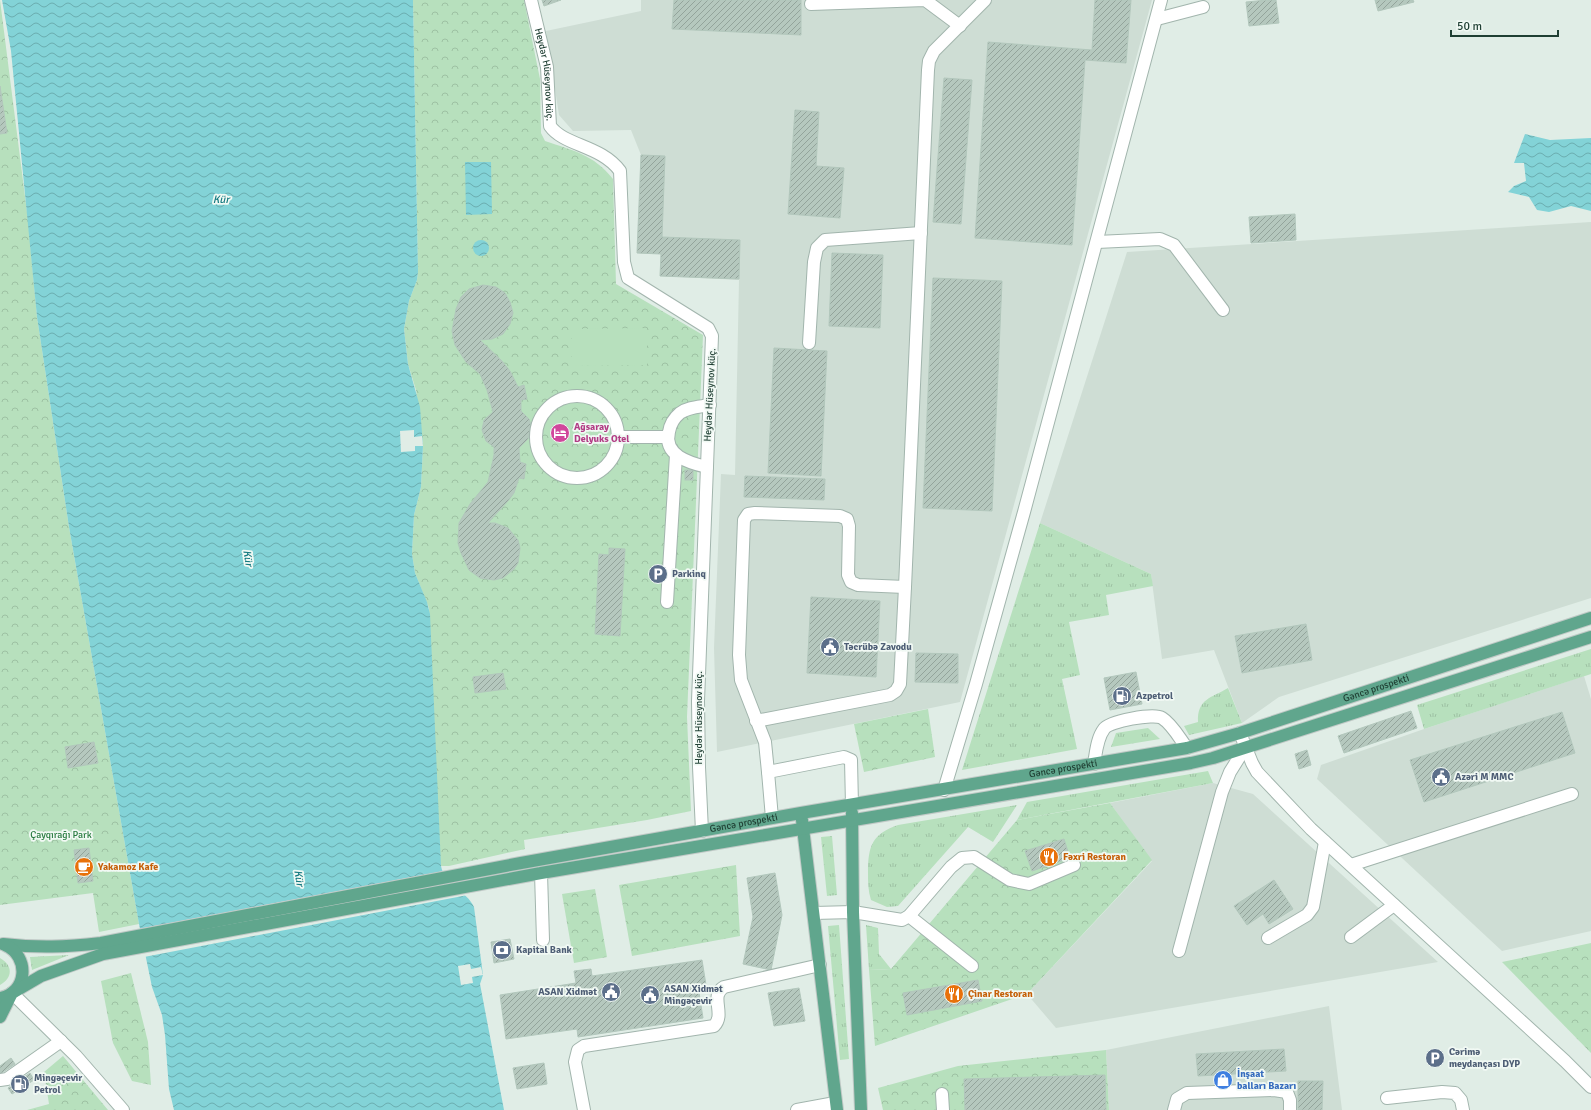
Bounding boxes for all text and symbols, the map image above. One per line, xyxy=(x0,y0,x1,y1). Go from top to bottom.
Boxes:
scale bar xyxy=(1451,12,1558,38)
text: 50 m xyxy=(1457,19,1482,34)
street label: Heydər Hüseynov küç. xyxy=(532,27,556,122)
water label: Kür xyxy=(213,193,231,206)
street label: Heydər Hüseynov küç. xyxy=(702,348,718,442)
place label: Ağsaray Delyuks Otel xyxy=(574,421,629,445)
hotel icon: Ağsaray Delyuks Otel xyxy=(549,422,571,444)
water label: Kür xyxy=(240,549,256,569)
parking icon: Parkinq xyxy=(647,563,669,585)
place label: Parkinq xyxy=(672,568,706,580)
public building icon: Təcrübə Zavodu xyxy=(819,636,841,658)
place label: Təcrübə Zavodu xyxy=(844,641,912,653)
street label: Heydər Hüseynov küç. xyxy=(693,671,705,765)
street label: Gəncə prospekti xyxy=(1342,672,1411,705)
fuel station icon: Azpetrol xyxy=(1111,685,1133,707)
place label: Azpetrol xyxy=(1136,690,1173,702)
street label: Gəncə prospekti xyxy=(1028,757,1098,781)
public building icon: Azəri M MMC xyxy=(1430,766,1452,788)
place label: Azəri M MMC xyxy=(1455,771,1514,783)
street label: Gəncə prospekti xyxy=(709,811,779,835)
park label: Çayqırağı Park xyxy=(30,829,92,841)
restaurant icon: Fəxri Restoran xyxy=(1038,846,1060,868)
place label: Fəxri Restoran xyxy=(1063,851,1126,863)
cafe icon: Yakamoz Kafe xyxy=(73,856,95,878)
place label: Yakamoz Kafe xyxy=(97,861,158,873)
water label: Kür xyxy=(291,869,307,889)
bank icon: Kapital Bank xyxy=(491,939,513,961)
place label: Kapital Bank xyxy=(516,944,573,956)
public building icon: ASAN Xidmət xyxy=(600,981,622,1003)
place label: ASAN Xidmət Mingəçevir xyxy=(664,983,723,1007)
restaurant icon: Çinar Restoran xyxy=(943,983,965,1005)
public building icon: ASAN Xidmət Mingəçevir xyxy=(639,984,661,1006)
place label: ASAN Xidmət xyxy=(538,986,597,998)
place label: Çinar Restoran xyxy=(968,988,1033,1000)
place label: Cərimə meydançası DYP xyxy=(1449,1046,1520,1070)
parking icon: Cərimə meydançası DYP xyxy=(1424,1047,1446,1069)
place label: İnşaat balları Bazarı xyxy=(1237,1067,1296,1092)
shop icon: İnşaat balları Bazarı xyxy=(1212,1069,1234,1091)
place label: Mingəçevir Petrol xyxy=(34,1072,82,1096)
fuel station icon: Mingəçevir Petrol xyxy=(9,1073,31,1095)

